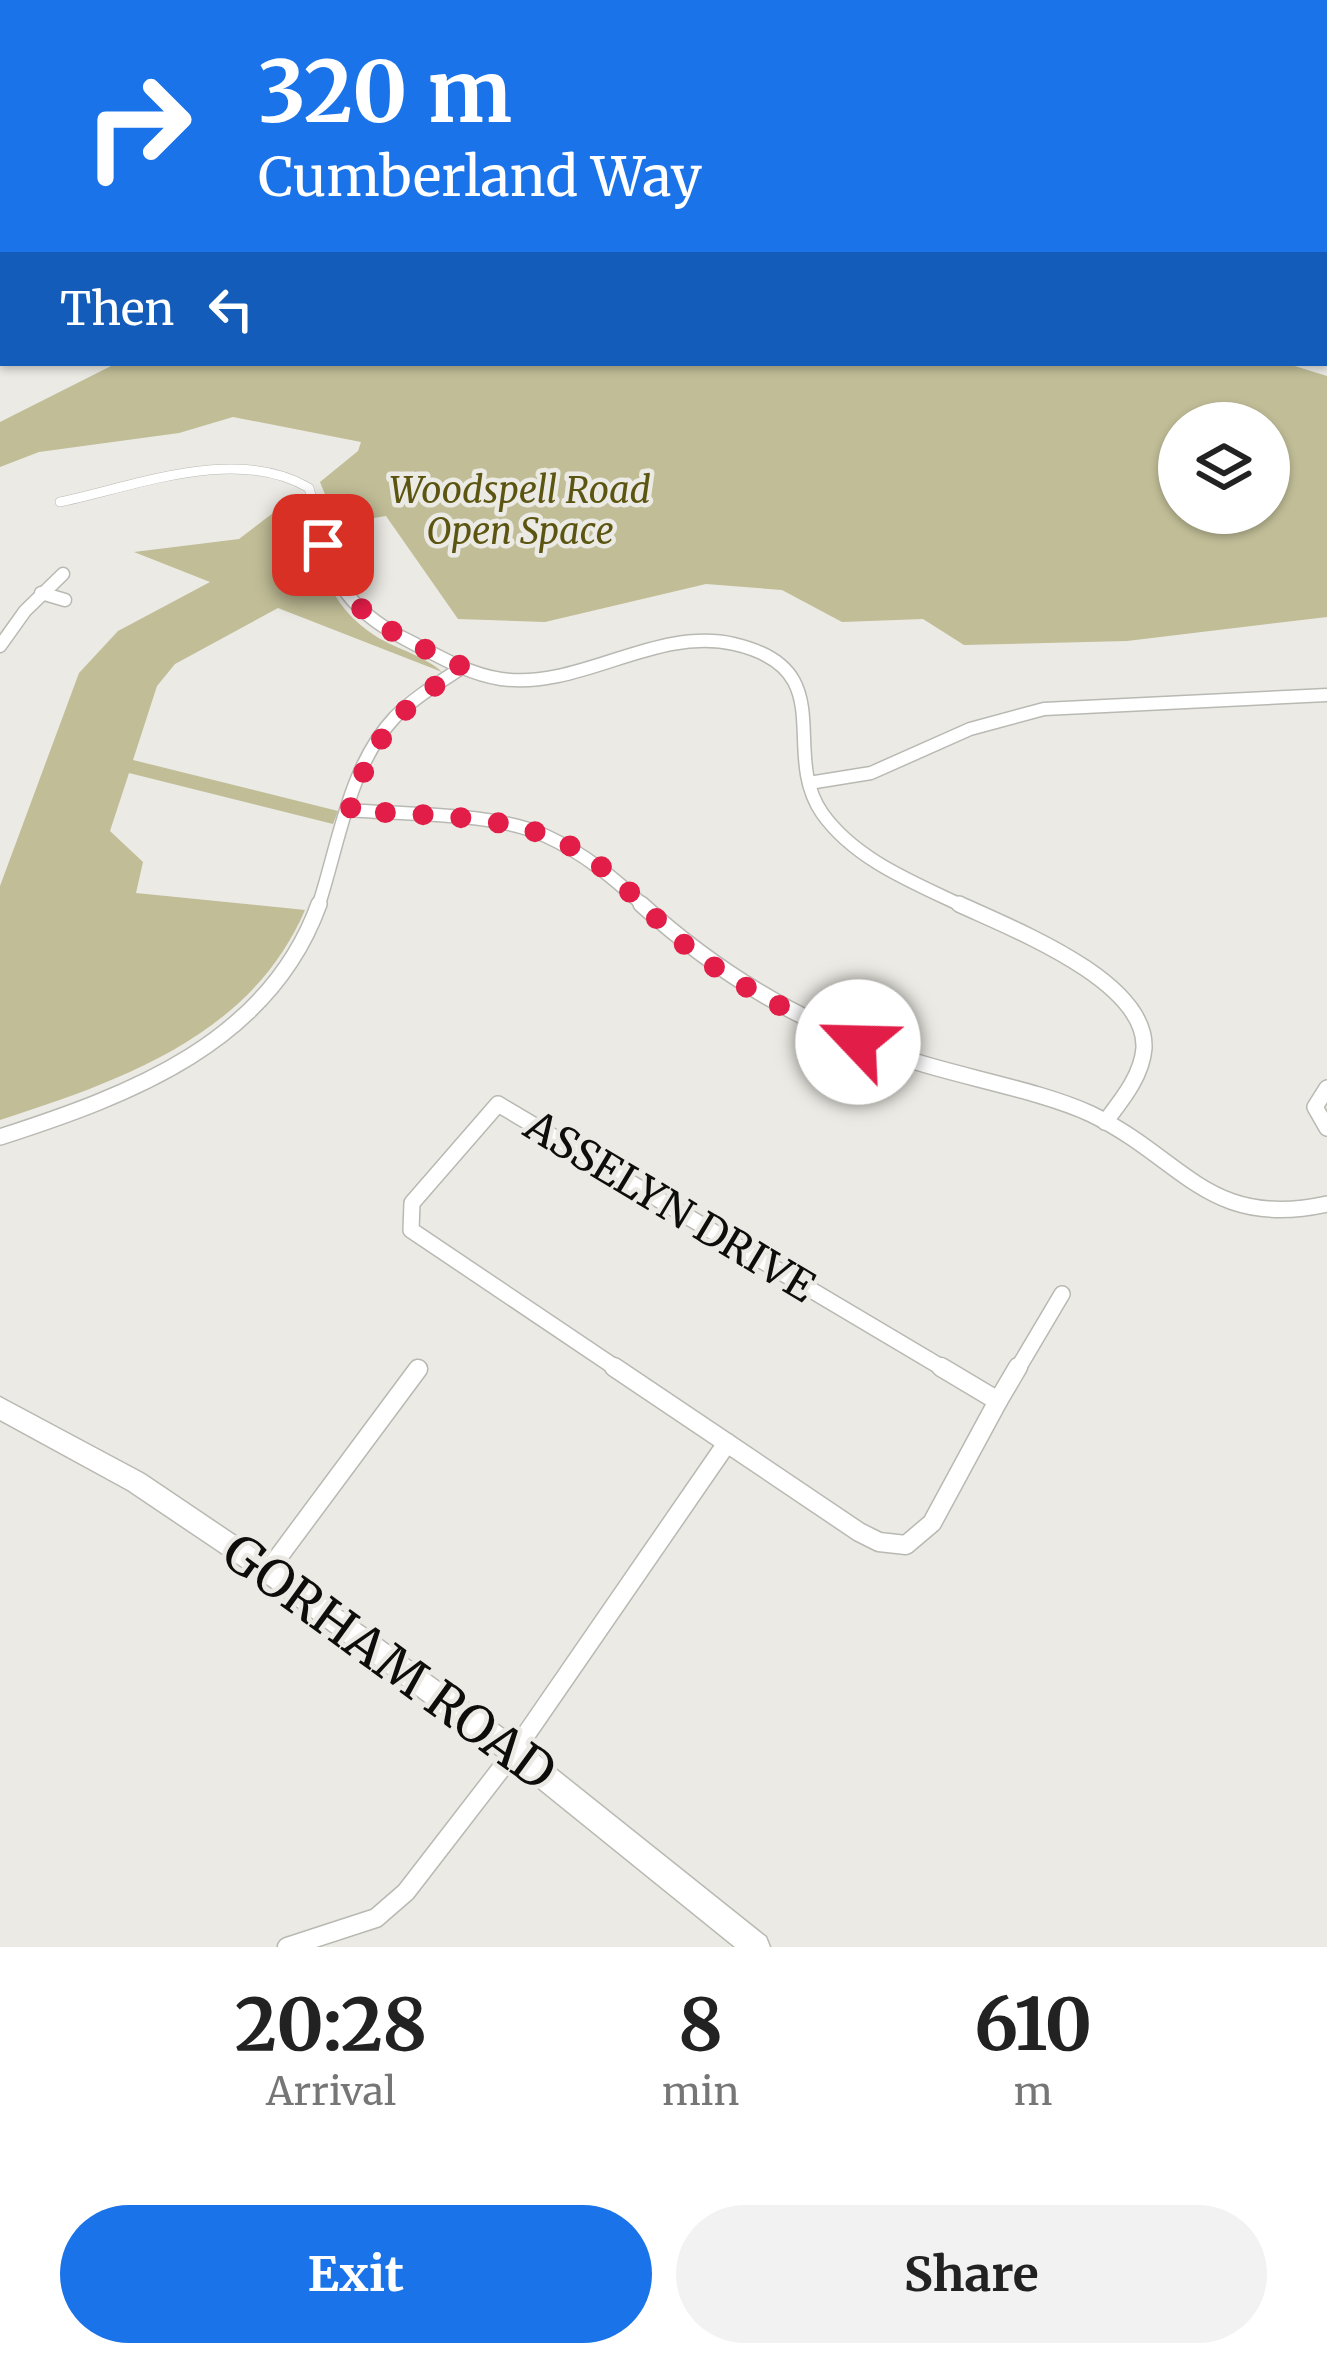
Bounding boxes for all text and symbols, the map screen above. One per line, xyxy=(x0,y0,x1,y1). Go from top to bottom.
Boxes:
text: 320 m xyxy=(258,39,512,145)
icon: right xyxy=(60,48,216,204)
text: Cumberland Way xyxy=(258,143,702,211)
icon: left xyxy=(198,276,264,342)
text: Then xyxy=(60,281,174,337)
map controls xyxy=(1158,402,1290,534)
button: layers xyxy=(1158,402,1290,534)
park label: Woodspell Road Open Space xyxy=(389,468,651,554)
pin xyxy=(272,494,374,596)
icon: arrive xyxy=(290,512,356,578)
position arrow xyxy=(795,979,921,1105)
street label: ASSELYN DRIVE xyxy=(515,1098,825,1313)
street label: GORHAM ROAD xyxy=(210,1520,568,1804)
text: 20:28 xyxy=(235,1979,427,2070)
text: 8 xyxy=(678,1979,723,2070)
text: 610 xyxy=(974,1979,1092,2070)
text: Arrival xyxy=(266,2067,396,2116)
text: min xyxy=(662,2067,739,2116)
text: m xyxy=(1014,2067,1053,2116)
button: Exit xyxy=(60,2205,652,2343)
button: Share xyxy=(676,2205,1267,2343)

